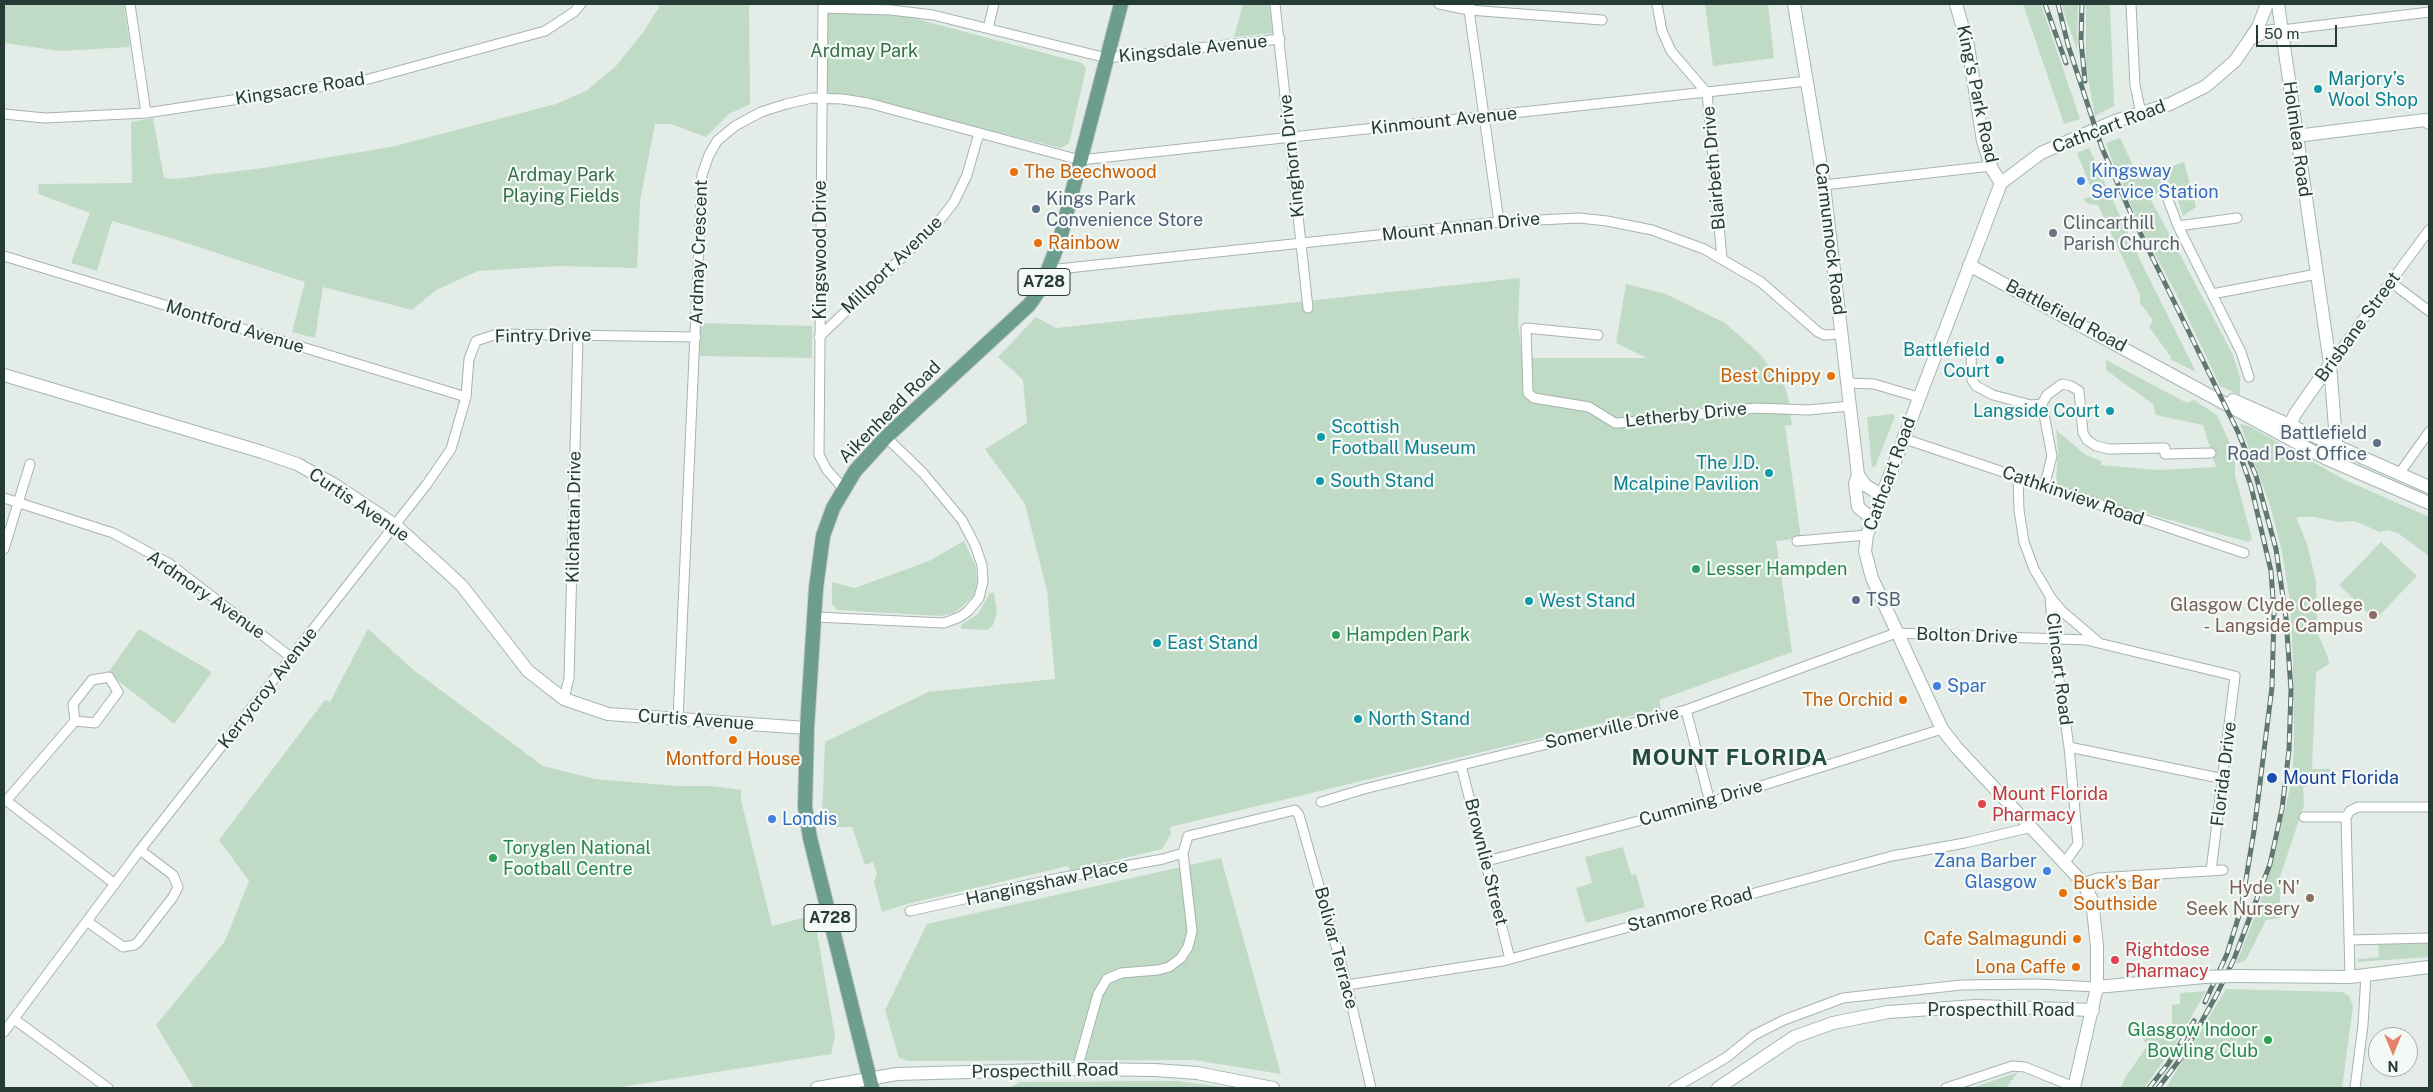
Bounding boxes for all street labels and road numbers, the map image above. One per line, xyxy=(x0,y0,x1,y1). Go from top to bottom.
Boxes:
street label: King's Park Road xyxy=(1952,23,2002,165)
street label: Kingsdale Avenue xyxy=(1118,30,1268,68)
street label: Kingsacre Road xyxy=(234,68,366,110)
street label: Holmlea Road xyxy=(2278,80,2316,198)
street label: Kinghorn Drive xyxy=(1275,93,1309,219)
street label: Cathcart Road xyxy=(2049,95,2169,159)
street label: Kinmount Avenue xyxy=(1370,103,1518,139)
street label: Blairbeth Drive xyxy=(1698,105,1730,231)
street label: Carmunnock Road xyxy=(1810,162,1850,316)
street label: Ardmay Crescent xyxy=(686,179,712,325)
street label: Kingswood Drive xyxy=(809,180,831,320)
street label: Mount Annan Drive xyxy=(1381,208,1541,246)
street label: Millport Avenue xyxy=(837,211,947,319)
road number: A728 xyxy=(1018,268,1070,296)
street label: Brisbane Street xyxy=(2311,268,2405,386)
street label: Battlefield Road xyxy=(2002,275,2130,357)
street label: Montford Avenue xyxy=(163,296,307,358)
street label: Fintry Drive xyxy=(495,324,591,348)
street label: Aikenhead Road xyxy=(834,356,946,468)
street label: Letherby Drive xyxy=(1624,398,1748,432)
street label: Cathcart Road xyxy=(1859,414,1921,534)
street label: Kilchattan Drive xyxy=(562,451,586,583)
street label: Cathkinview Road xyxy=(1999,462,2147,530)
street label: Curtis Avenue xyxy=(305,463,413,547)
street label: Ardmory Avenue xyxy=(143,546,269,644)
street label: Clincart Road xyxy=(2041,612,2077,726)
street label: Kerrycroy Avenue xyxy=(214,623,322,753)
street label: Bolton Drive xyxy=(1916,623,2018,649)
street label: Somerville Drive xyxy=(1543,702,1681,754)
street label: Curtis Avenue xyxy=(637,705,755,735)
street label: Florida Drive xyxy=(2207,720,2241,828)
street label: Cumming Drive xyxy=(1637,775,1765,831)
street label: Brownlie Street xyxy=(1460,796,1512,928)
street label: Hangingshaw Place xyxy=(964,855,1130,911)
street label: Stanmore Road xyxy=(1625,883,1755,937)
street label: Bolivar Terrace xyxy=(1309,885,1363,1011)
road number: A728 xyxy=(804,904,856,931)
street label: Prospecthill Road xyxy=(1927,999,2075,1021)
street label: Prospecthill Road xyxy=(971,1059,1119,1083)

